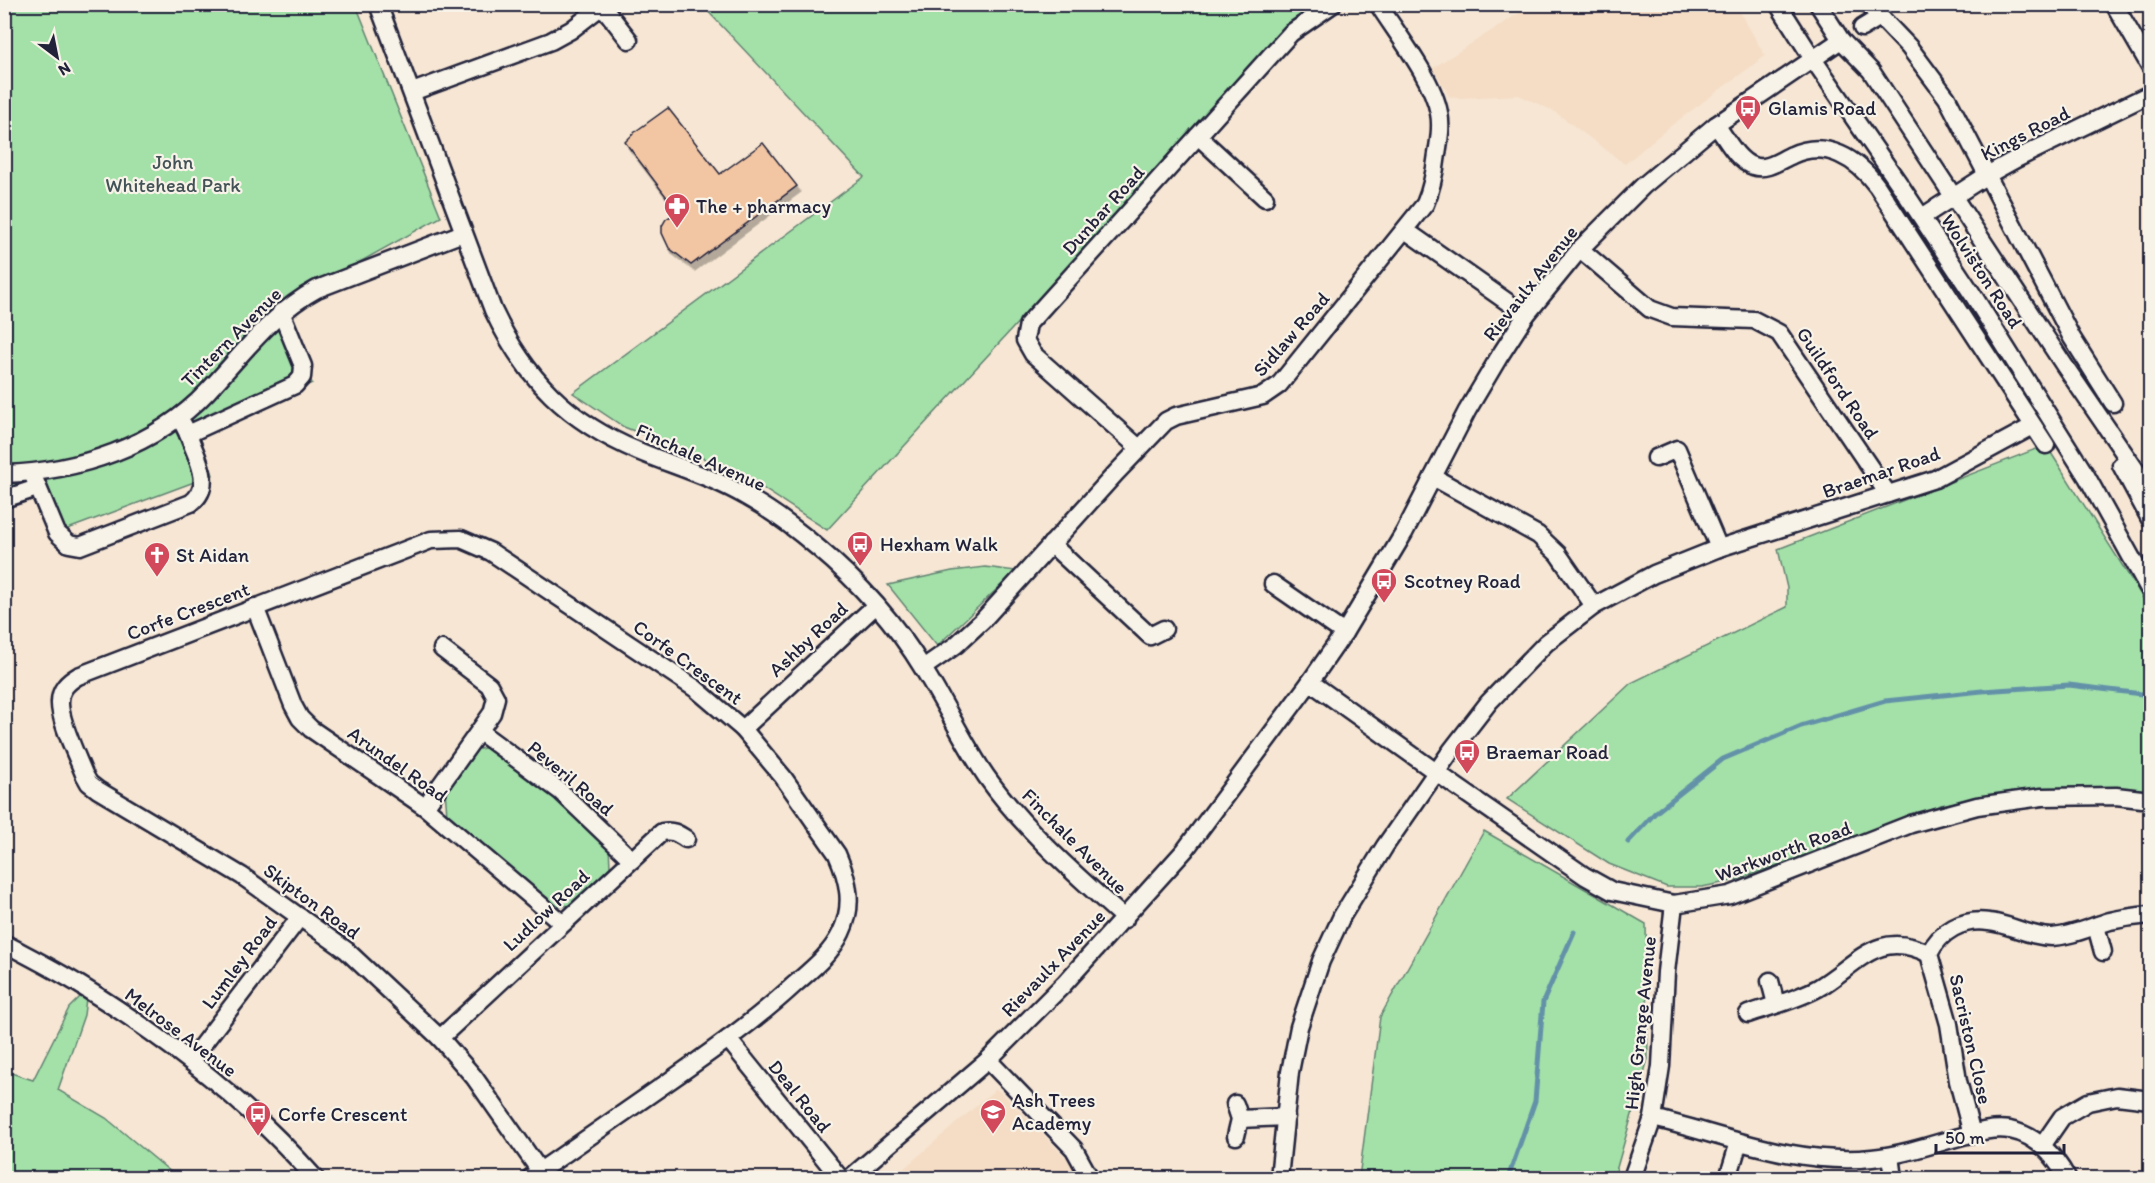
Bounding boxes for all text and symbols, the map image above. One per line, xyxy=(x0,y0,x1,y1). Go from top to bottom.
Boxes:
north arrow xyxy=(27,27,87,87)
text: N xyxy=(55,58,74,80)
bus stop icon: Glamis Road xyxy=(1733,93,1763,131)
place label: Glamis Road xyxy=(1768,96,1876,120)
street label: Kings Road xyxy=(1976,100,2074,166)
park label: John Whitehead Park xyxy=(105,150,241,197)
street label: Dunbar Road xyxy=(1057,160,1149,260)
pharmacy icon: The + pharmacy xyxy=(662,191,692,229)
place label: The + pharmacy xyxy=(696,194,831,218)
street label: Wolviston Road xyxy=(1936,209,2028,333)
street label: Rievaulx Avenue xyxy=(1477,220,1583,346)
street label: Tintern Avenue xyxy=(176,282,286,392)
street label: Sidlaw Road xyxy=(1248,287,1334,381)
street label: Guildford Road xyxy=(1792,322,1884,444)
street label: Finchale Avenue xyxy=(632,418,770,496)
street label: Braemar Road xyxy=(1819,441,1943,503)
bus stop icon: Hexham Walk xyxy=(845,529,875,567)
place label: Hexham Walk xyxy=(880,532,998,556)
church icon: St Aidan xyxy=(142,540,172,578)
place label: St Aidan xyxy=(176,543,249,567)
bus stop icon: Scotney Road xyxy=(1369,566,1399,604)
place label: Scotney Road xyxy=(1404,569,1521,593)
street label: Corfe Crescent xyxy=(123,577,253,645)
street label: Ashby Road xyxy=(764,596,853,682)
street label: Corfe Crescent xyxy=(629,614,747,710)
street label: Arundel Road xyxy=(343,721,453,807)
street label: Peveril Road xyxy=(523,735,619,821)
bus stop icon: Braemar Road xyxy=(1452,737,1482,775)
place label: Braemar Road xyxy=(1486,740,1609,764)
street label: Finchale Avenue xyxy=(1017,783,1133,899)
street label: Warkworth Road xyxy=(1712,815,1854,887)
street label: Skipton Road xyxy=(259,858,365,944)
street label: Ludlow Road xyxy=(498,864,594,956)
street label: Rievaulx Avenue xyxy=(996,904,1110,1022)
street label: Lumley Road xyxy=(196,911,282,1013)
street label: High Grange Avenue xyxy=(1619,935,1661,1111)
street label: Sacriston Close xyxy=(1944,972,1998,1106)
street label: Melrose Avenue xyxy=(120,982,242,1082)
street label: Deal Road xyxy=(763,1055,837,1137)
place label: Ash Trees Academy xyxy=(1012,1088,1096,1135)
school or university icon: Ash Trees Academy xyxy=(978,1097,1008,1135)
bus stop icon: Corfe Crescent xyxy=(243,1099,273,1137)
place label: Corfe Crescent xyxy=(278,1102,407,1126)
scale bar xyxy=(1936,1117,2064,1155)
text: 50 m xyxy=(1945,1127,1985,1149)

